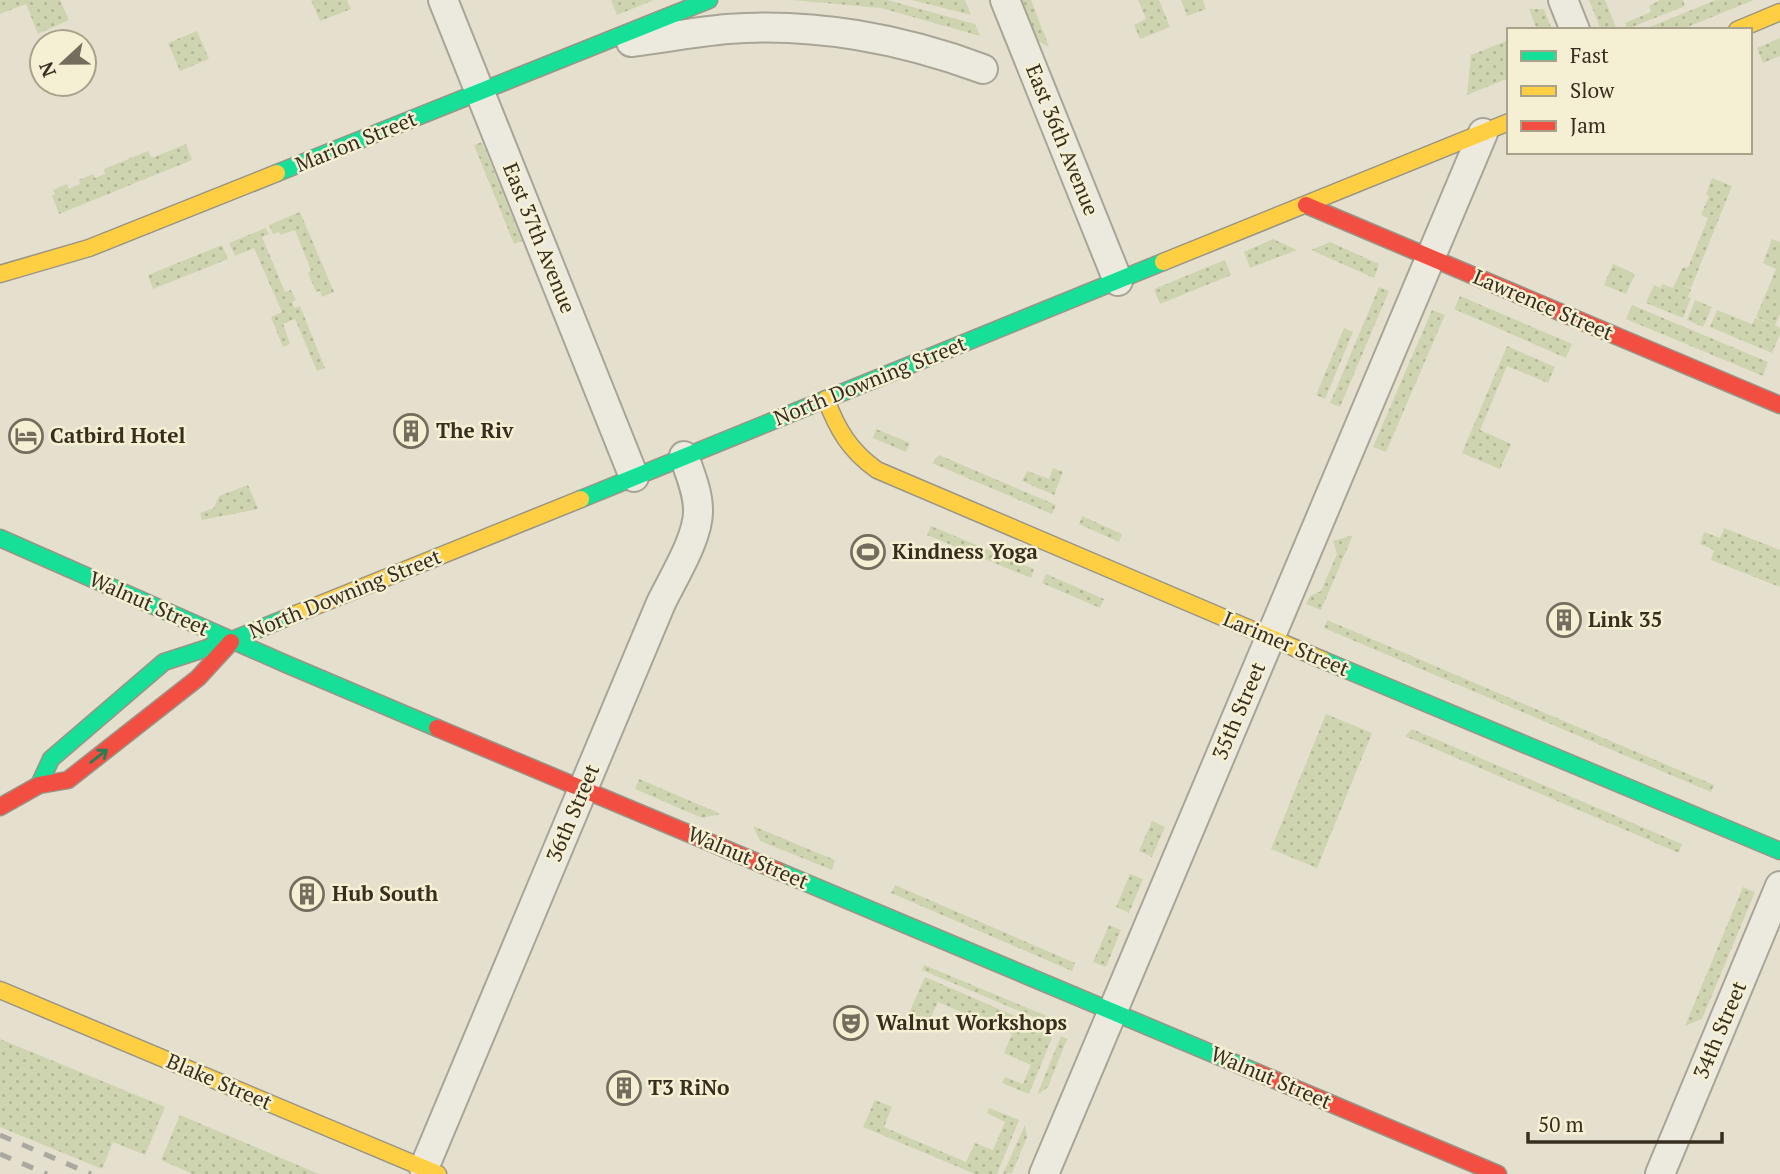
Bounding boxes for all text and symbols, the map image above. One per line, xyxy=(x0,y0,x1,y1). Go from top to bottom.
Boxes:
north arrow xyxy=(28,28,98,98)
legend xyxy=(1507,28,1752,154)
text: Fast xyxy=(1570,41,1609,69)
text: N xyxy=(32,58,61,81)
street label: East 36th Avenue xyxy=(1020,60,1106,219)
text: Slow xyxy=(1570,76,1615,104)
street label: Marion Street xyxy=(291,104,421,178)
text: Jam xyxy=(1570,111,1606,139)
street label: East 37th Avenue xyxy=(497,158,583,317)
street label: Lawrence Street xyxy=(1469,262,1618,346)
street label: North Downing Street xyxy=(769,329,970,431)
building icon: The Riv xyxy=(392,412,430,450)
place label: The Riv xyxy=(436,416,514,444)
hotel icon: Catbird Hotel xyxy=(7,417,45,455)
place label: Catbird Hotel xyxy=(50,421,186,449)
sports icon: Kindness Yoga xyxy=(849,533,887,571)
place label: Kindness Yoga xyxy=(892,537,1038,565)
street label: North Downing Street xyxy=(244,542,445,644)
street label: Walnut Street xyxy=(85,564,214,642)
building icon: Link 35 xyxy=(1545,601,1583,639)
street label: Larimer Street xyxy=(1219,604,1354,682)
place label: Link 35 xyxy=(1588,605,1662,633)
street label: 35th Street xyxy=(1205,657,1271,764)
one-way arrow xyxy=(89,748,108,763)
street label: 36th Street xyxy=(539,759,605,866)
street label: Walnut Street xyxy=(684,819,813,895)
building icon: Hub South xyxy=(288,875,326,913)
place label: Hub South xyxy=(332,879,439,907)
street label: 34th Street xyxy=(1686,976,1752,1083)
theatre icon: Walnut Workshops xyxy=(832,1004,870,1042)
place label: Walnut Workshops xyxy=(876,1008,1067,1036)
street label: Walnut Street xyxy=(1207,1039,1336,1115)
street label: Blake Street xyxy=(162,1046,277,1116)
building icon: T3 RiNo xyxy=(605,1069,643,1107)
place label: T3 RiNo xyxy=(648,1073,730,1101)
scale bar xyxy=(1528,1100,1722,1144)
text: 50 m xyxy=(1538,1110,1584,1138)

